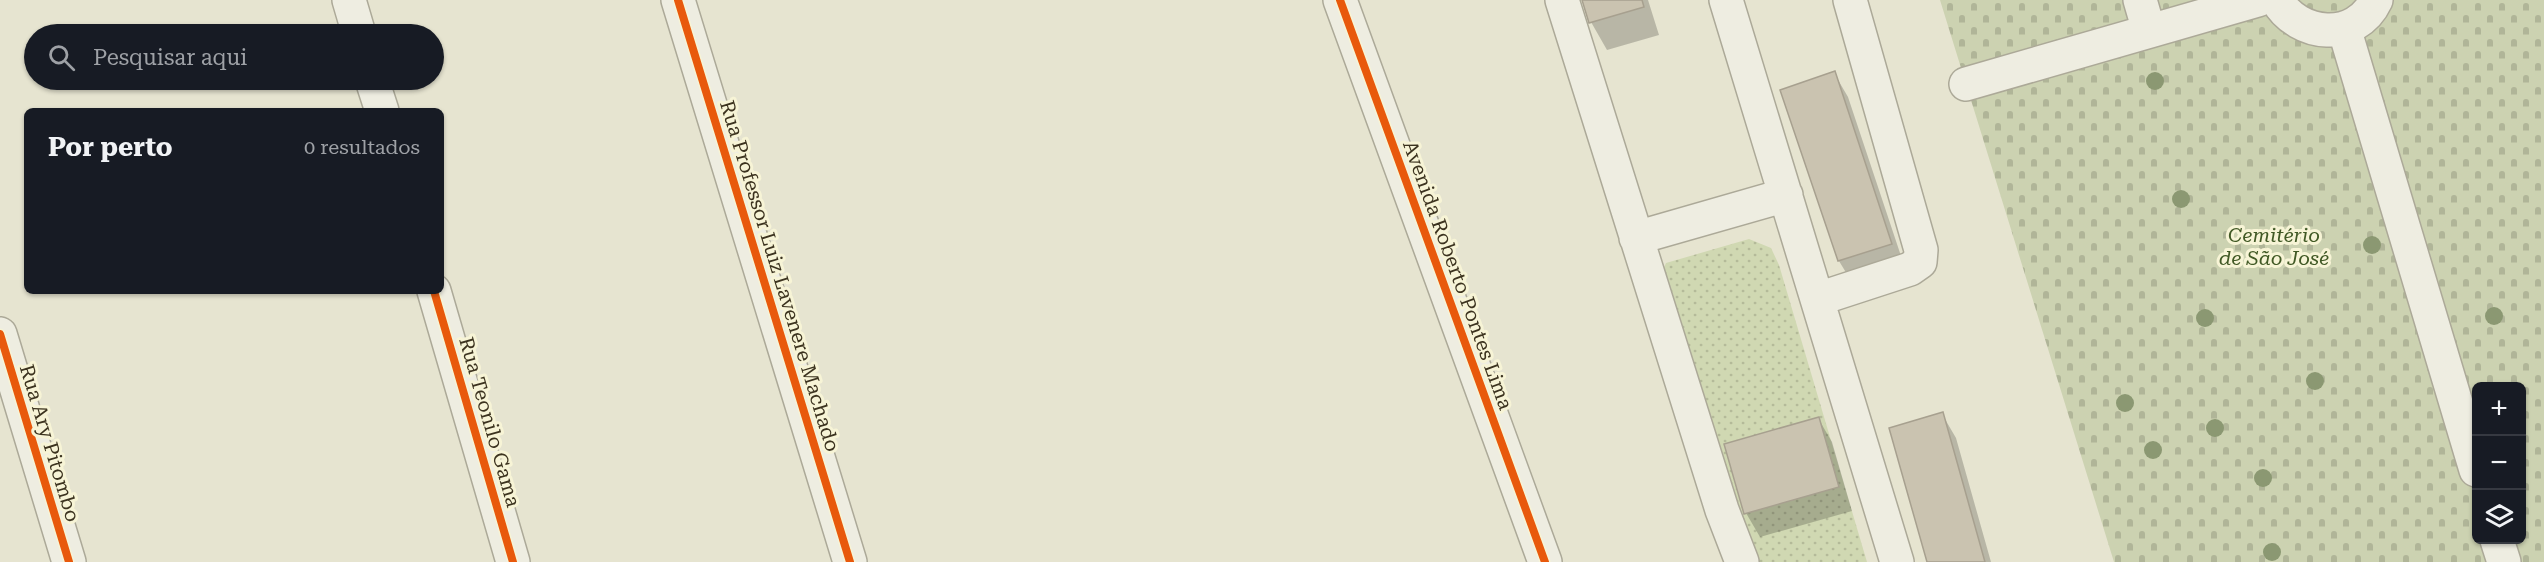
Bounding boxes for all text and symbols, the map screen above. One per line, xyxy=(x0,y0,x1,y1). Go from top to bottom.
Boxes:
search box xyxy=(24,24,444,90)
icon: search xyxy=(45,41,78,74)
text: Pesquisar aqui xyxy=(93,45,247,70)
street label: Rua Professor Luiz Lavenere Machado xyxy=(715,97,845,455)
text: Por perto xyxy=(48,132,173,162)
text: 0 resultados xyxy=(304,135,420,159)
street label: Avenida Roberto Pontes Lima xyxy=(1398,137,1518,413)
park label: Cemitério de São José xyxy=(2219,223,2329,270)
street label: Rua Teonilo Gama xyxy=(454,334,526,510)
street label: Rua Ary Pitombo xyxy=(15,361,85,525)
map controls xyxy=(2472,382,2526,544)
button: + xyxy=(2472,382,2526,436)
button: − xyxy=(2472,436,2526,490)
button: layers xyxy=(2472,490,2526,544)

